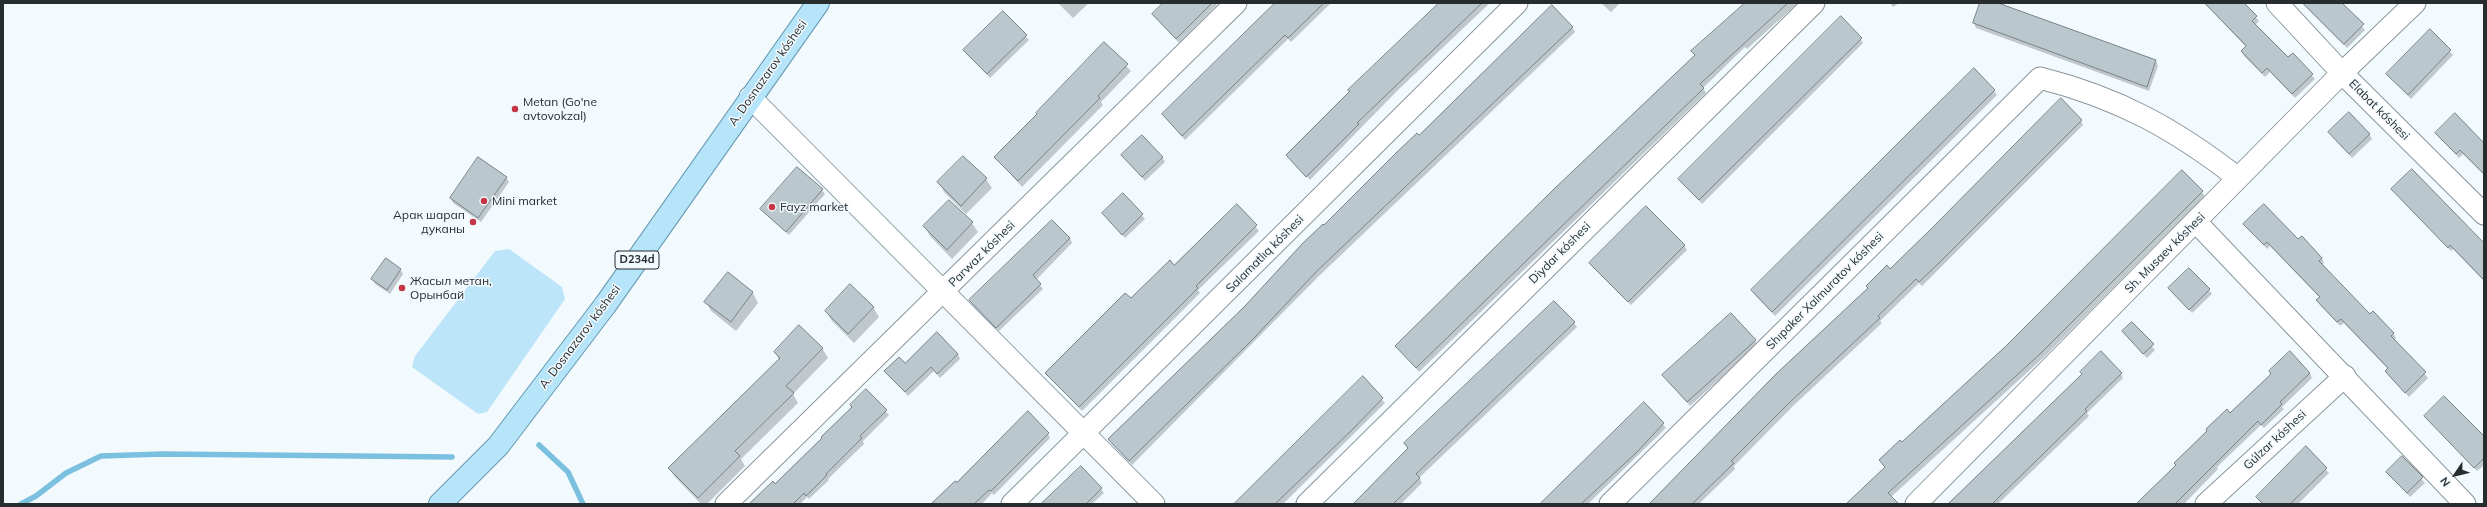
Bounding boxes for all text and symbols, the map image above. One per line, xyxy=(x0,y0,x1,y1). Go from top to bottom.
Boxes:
street label: A. Dosnazarov kóshesi xyxy=(726,17,810,129)
street label: Elabat kóshesi xyxy=(2346,77,2412,143)
place label: Metan (Go'ne avtovokzal) xyxy=(523,95,597,123)
marker: Metan (Go'ne avtovokzal) xyxy=(510,104,520,114)
place label: Mini market xyxy=(492,194,557,208)
marker: Mini market xyxy=(479,196,489,206)
place label: Fayz market xyxy=(780,200,848,214)
marker: Fayz market xyxy=(767,202,777,212)
place label: Арак шарап дуканы xyxy=(393,208,465,236)
street label: Sh. Musaev kóshesi xyxy=(2122,210,2208,296)
street label: Salamatlıq kóshesi xyxy=(1223,212,1307,296)
marker: Арак шарап дуканы xyxy=(468,217,478,227)
street label: Parwaz kóshesi xyxy=(946,218,1018,290)
street label: Diydar kóshesi xyxy=(1526,219,1594,287)
street label: Shıpaker Xalmuratov kóshesi xyxy=(1763,229,1887,353)
road number: D234d xyxy=(615,251,659,269)
place label: Жасыл метан, Орынбай xyxy=(410,274,492,302)
street label: A. Dosnazarov kóshesi xyxy=(536,282,624,392)
marker: Жасыл метан, Орынбай xyxy=(397,283,407,293)
street label: Gúlzar kóshesi xyxy=(2241,407,2309,473)
north arrow xyxy=(2435,455,2475,495)
text: N xyxy=(2437,474,2453,489)

